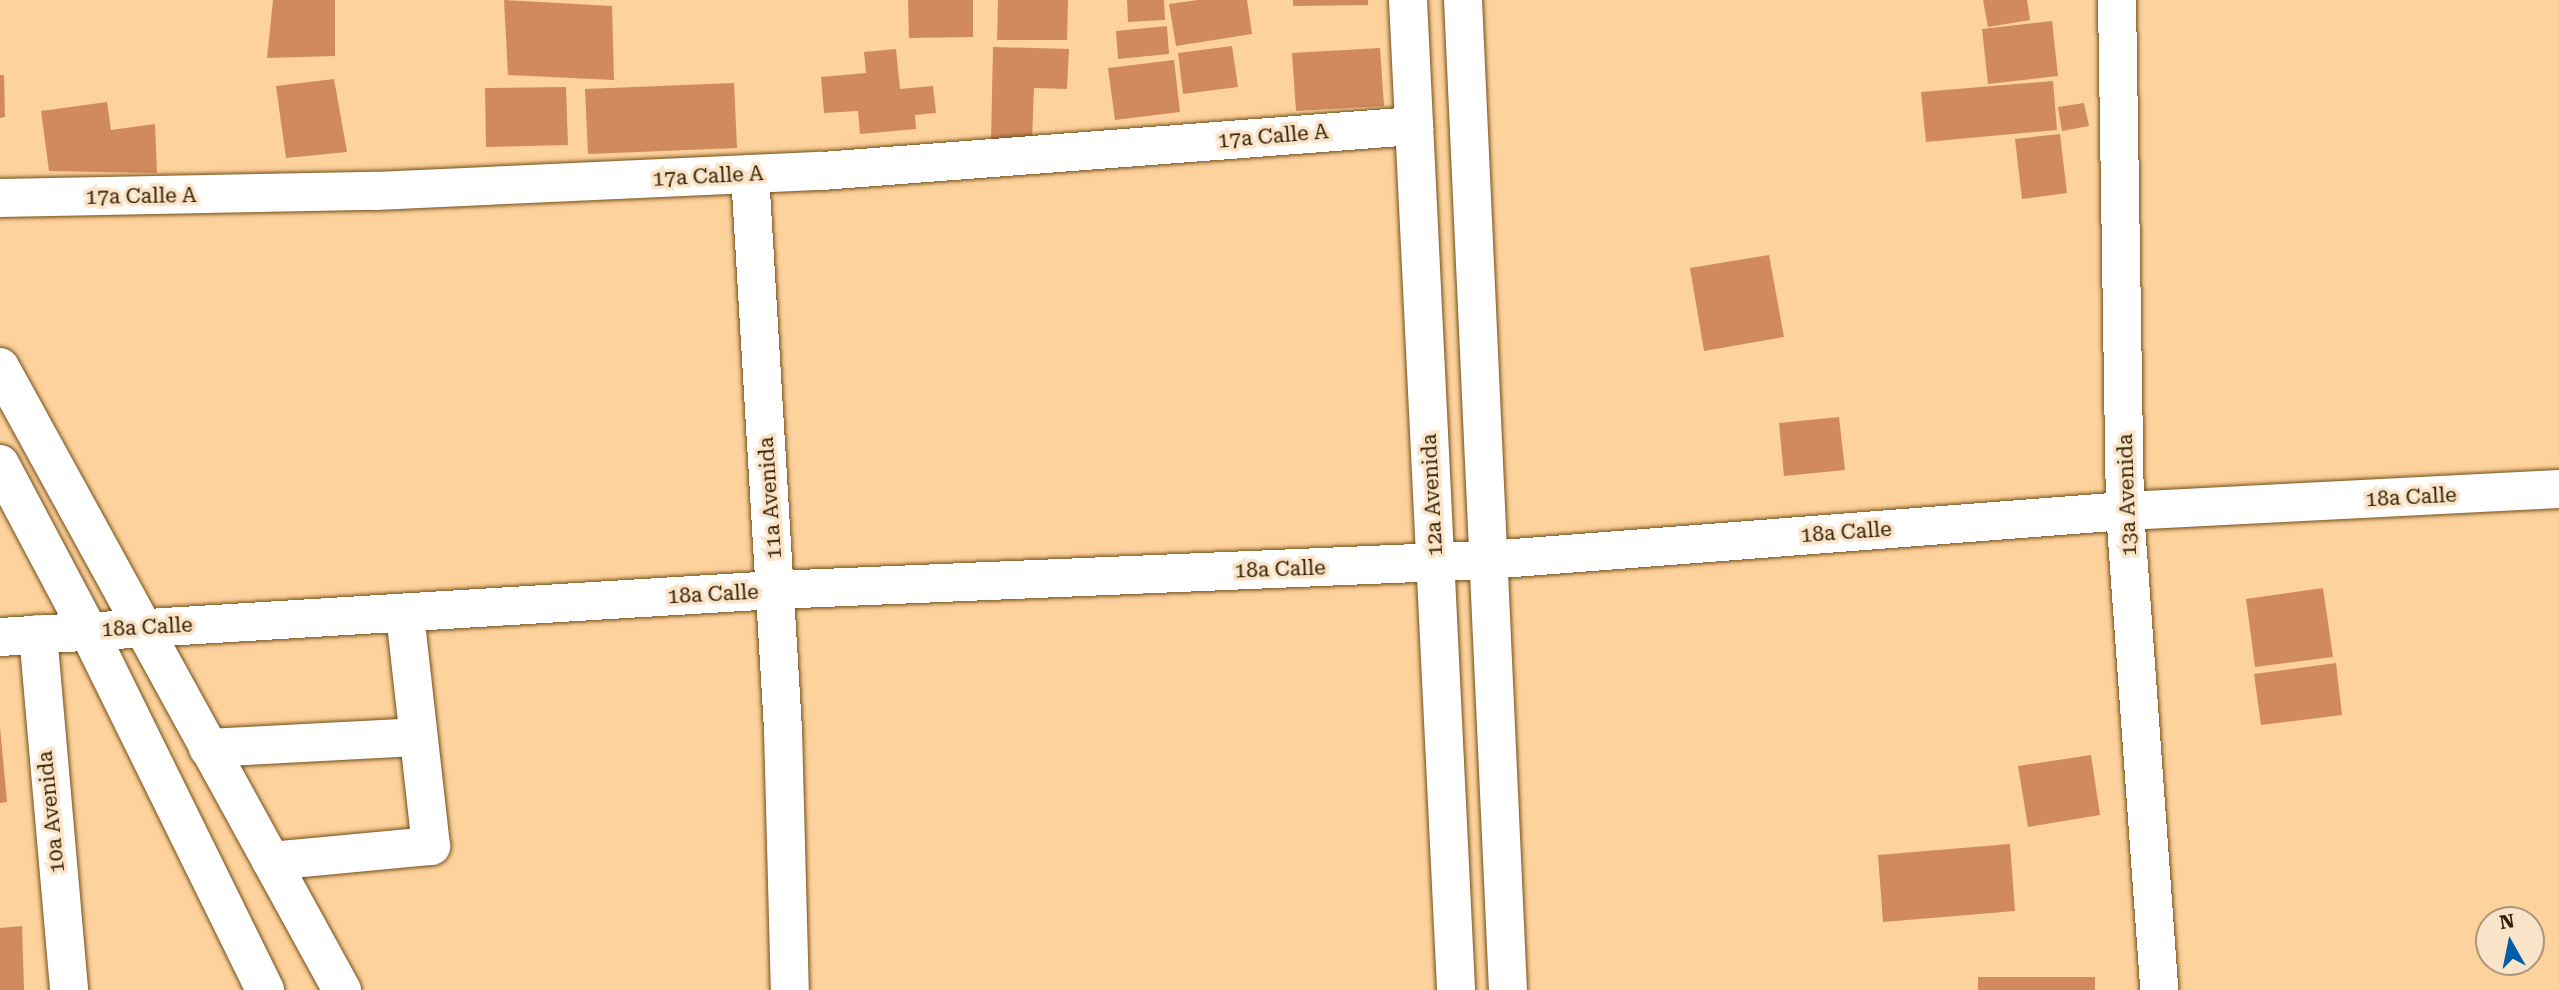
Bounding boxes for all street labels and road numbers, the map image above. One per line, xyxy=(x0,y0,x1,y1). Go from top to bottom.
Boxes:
street label: 17a Calle A xyxy=(1217,119,1329,153)
street label: 17a Calle A xyxy=(652,161,764,191)
street label: 17a Calle A xyxy=(85,182,197,210)
street label: 12a Avenida xyxy=(1416,433,1448,557)
street label: 13a Avenida xyxy=(2112,433,2142,557)
street label: 11a Avenida xyxy=(753,436,787,560)
street label: 18a Calle xyxy=(2365,482,2457,512)
street label: 18a Calle xyxy=(1800,516,1892,548)
street label: 18a Calle xyxy=(1234,555,1326,583)
street label: 18a Calle xyxy=(667,579,759,609)
street label: 18a Calle xyxy=(101,612,193,642)
street label: 10a Avenida xyxy=(32,750,70,874)

